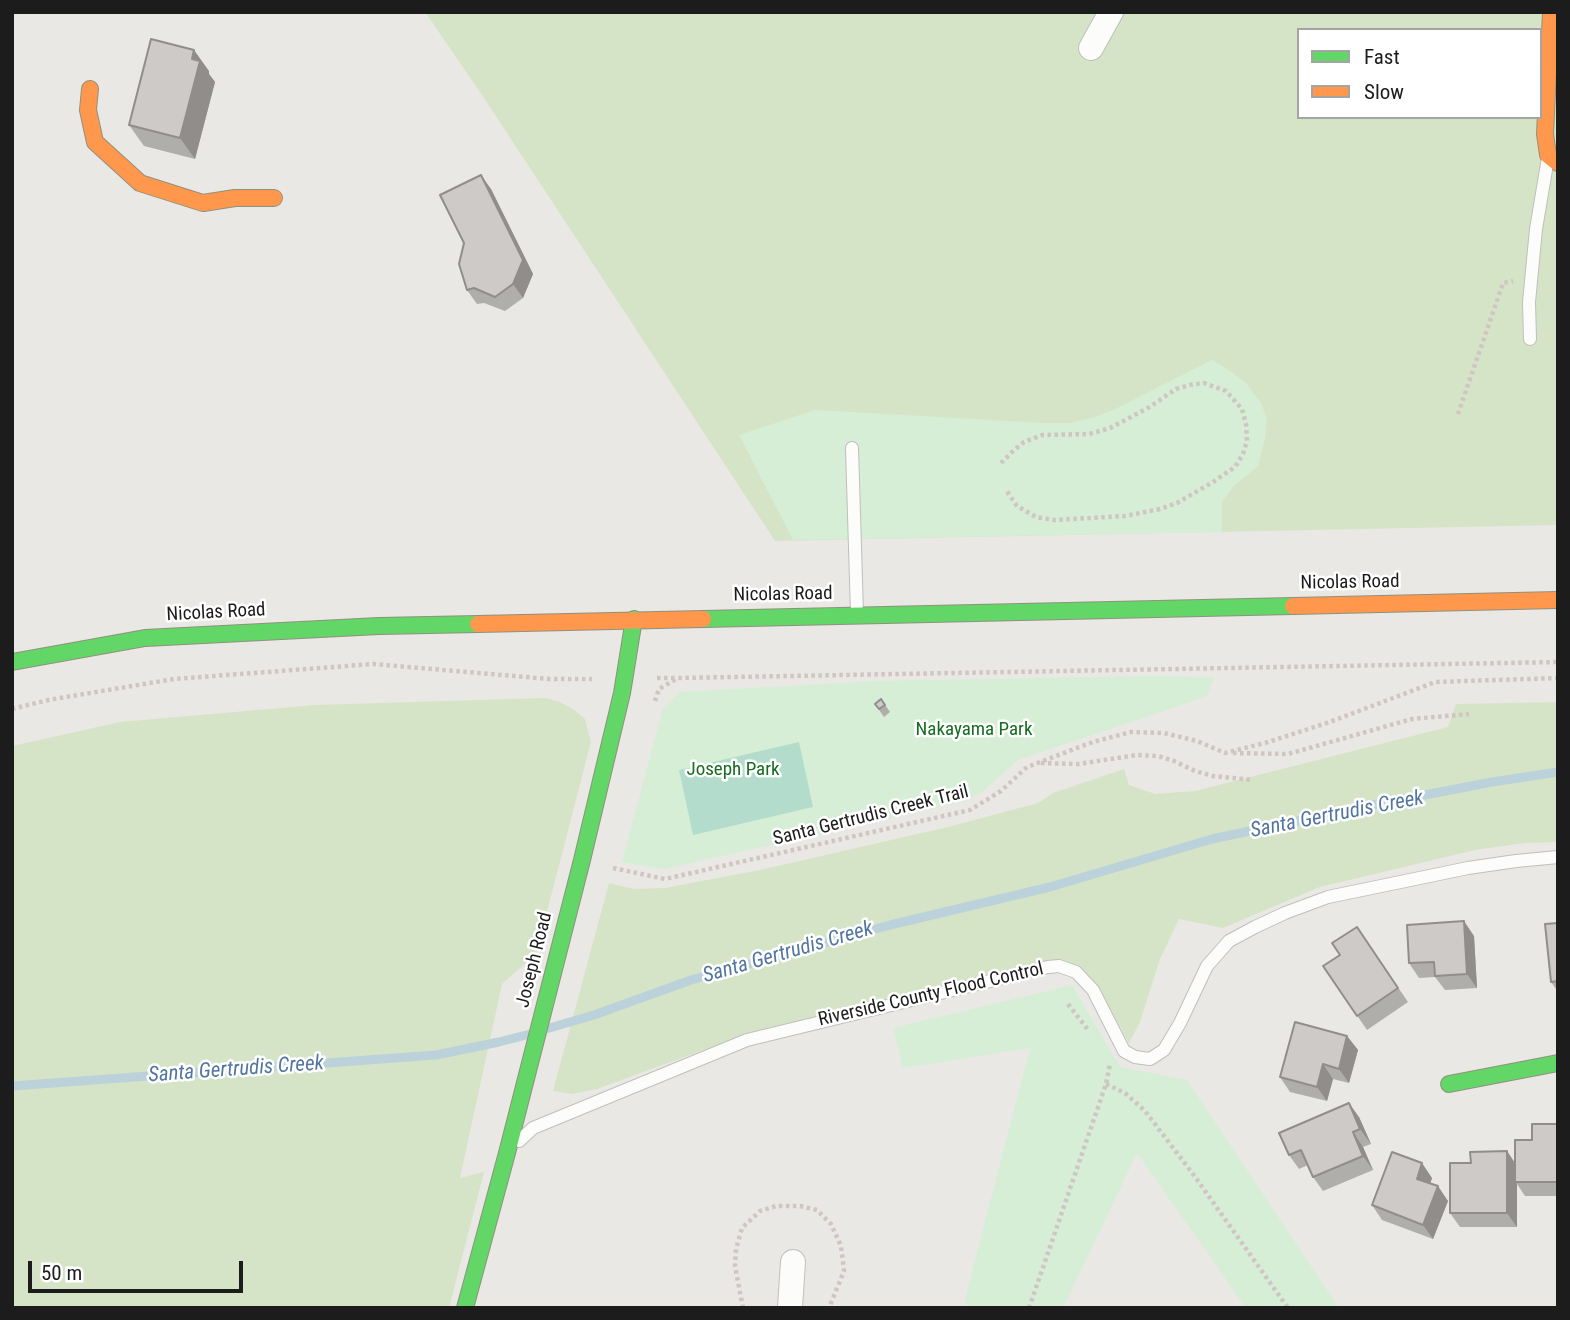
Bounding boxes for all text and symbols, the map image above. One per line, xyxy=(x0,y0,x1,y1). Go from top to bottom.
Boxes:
legend xyxy=(1297,28,1542,119)
text: Fast xyxy=(1364,45,1400,69)
text: Slow xyxy=(1364,80,1404,104)
street label: Nicolas Road xyxy=(1300,571,1400,595)
street label: Nicolas Road xyxy=(733,583,833,607)
street label: Nicolas Road xyxy=(166,599,266,627)
park label: Nakayama Park xyxy=(916,719,1032,741)
park label: Joseph Park xyxy=(686,759,780,781)
street label: Santa Gertrudis Creek Trail xyxy=(771,781,971,851)
water label: Santa Gertrudis Creek xyxy=(1248,786,1426,844)
street label: Joseph Road xyxy=(512,910,558,1010)
water label: Santa Gertrudis Creek xyxy=(700,917,876,989)
street label: Riverside County Flood Control xyxy=(816,958,1046,1032)
water label: Santa Gertrudis Creek xyxy=(147,1051,325,1089)
scale bar xyxy=(32,1246,247,1290)
text: 50 m xyxy=(41,1261,82,1285)

